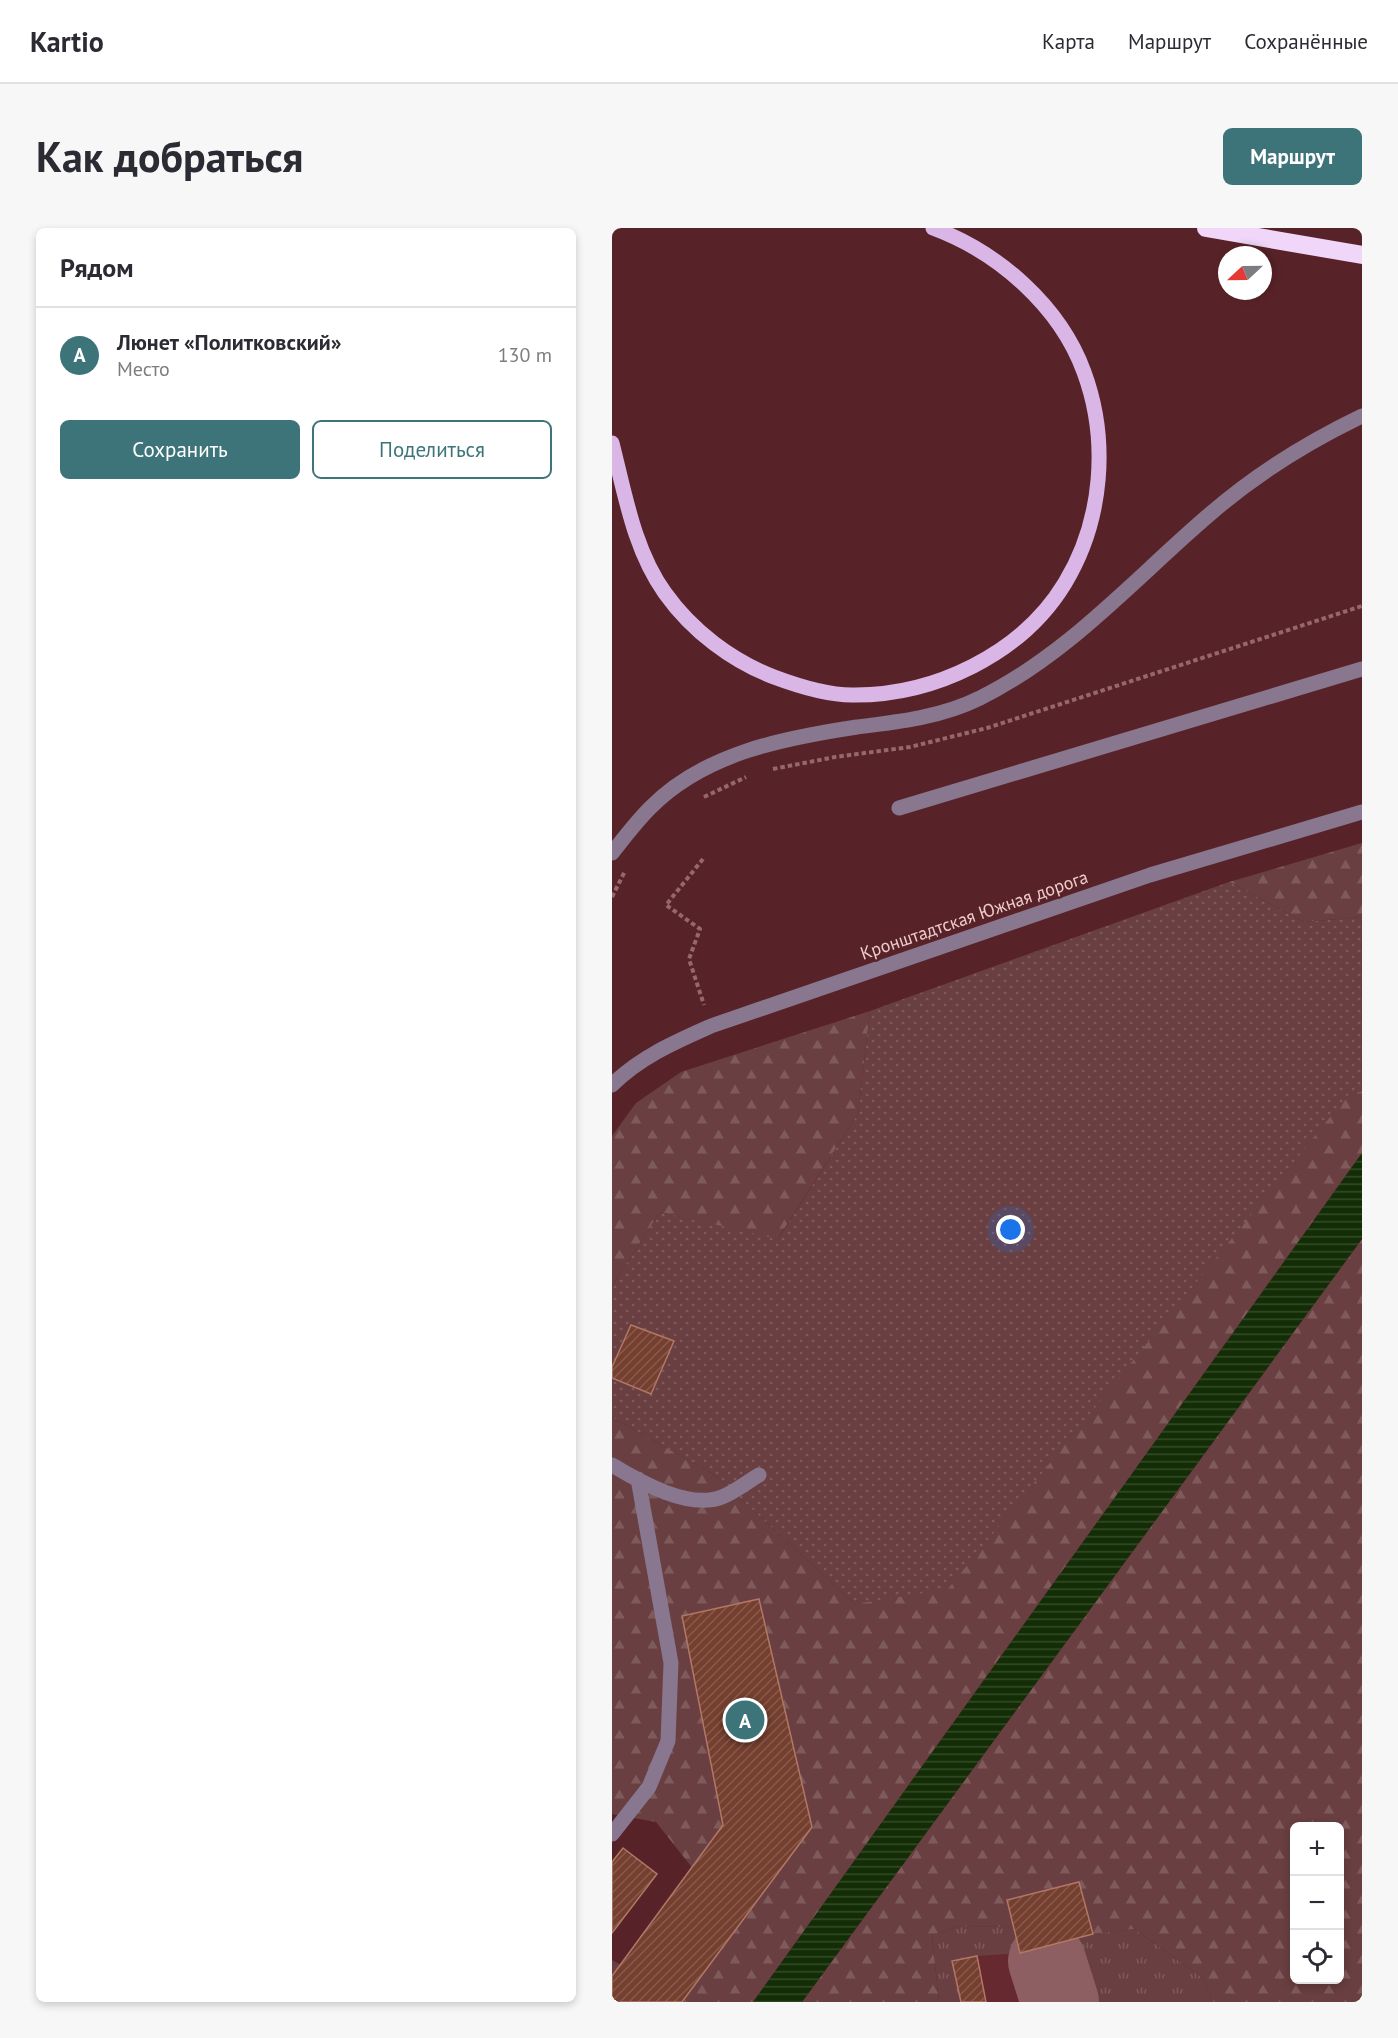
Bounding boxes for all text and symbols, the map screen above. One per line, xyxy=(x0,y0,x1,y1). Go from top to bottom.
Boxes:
text: Kartio xyxy=(30,23,104,60)
text: Карта xyxy=(1042,28,1095,55)
text: Маршрут xyxy=(1128,28,1211,55)
text: Сохранённые xyxy=(1244,28,1368,55)
button: Маршрут xyxy=(1223,128,1362,185)
text: Как добраться xyxy=(36,129,303,184)
north arrow xyxy=(1218,246,1272,300)
text: Рядом xyxy=(60,251,134,284)
text: Люнет «Политковский» xyxy=(117,328,341,356)
text: A xyxy=(73,342,86,368)
text: 130 m xyxy=(498,342,552,368)
text: Место xyxy=(117,356,170,382)
button: Сохранить xyxy=(60,420,300,479)
button: Поделиться xyxy=(312,420,552,479)
street label: Кронштадтская Южная дорога xyxy=(857,865,1091,965)
your location xyxy=(996,1215,1025,1244)
pin: A xyxy=(726,1698,764,1742)
map controls xyxy=(1290,1822,1344,1984)
button: + xyxy=(1290,1822,1344,1876)
button: − xyxy=(1290,1876,1344,1930)
button: locate xyxy=(1290,1930,1344,1984)

